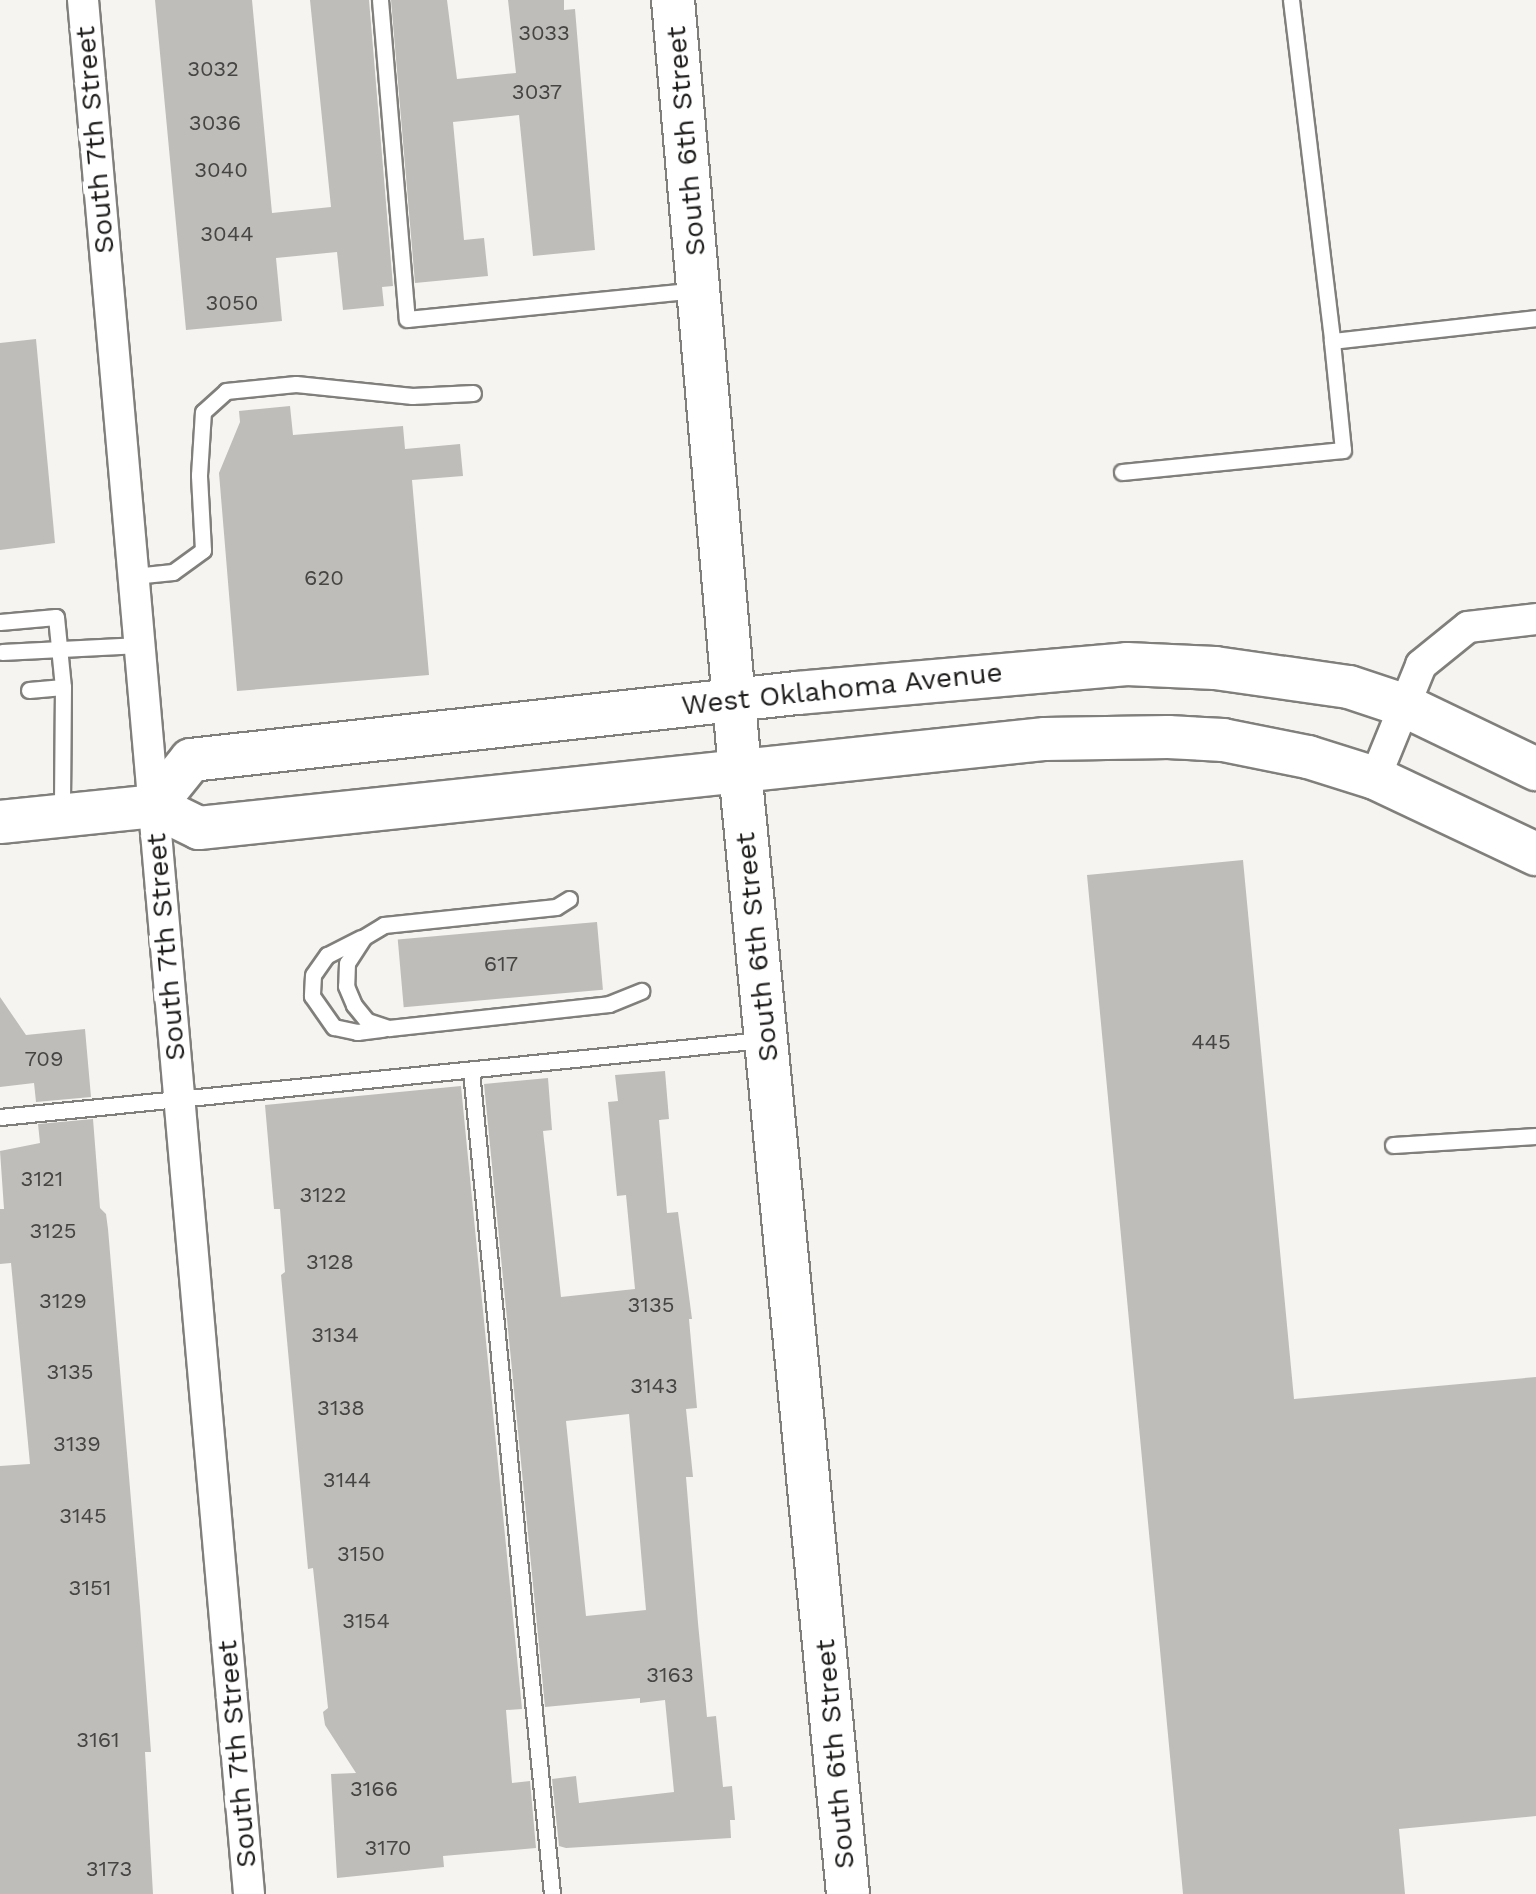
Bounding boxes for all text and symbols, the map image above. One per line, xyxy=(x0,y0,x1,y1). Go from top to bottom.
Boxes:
house number: 3033 xyxy=(518,20,570,46)
street label: South 7th Street xyxy=(68,24,122,256)
street label: South 6th Street xyxy=(659,25,713,257)
house number: 3032 xyxy=(187,56,239,82)
house number: 3037 xyxy=(512,79,562,105)
house number: 3036 xyxy=(189,110,241,136)
house number: 3040 xyxy=(194,157,248,183)
house number: 3044 xyxy=(200,221,254,247)
house number: 3050 xyxy=(206,290,258,316)
house number: 620 xyxy=(304,565,344,591)
street label: West Oklahoma Avenue xyxy=(679,655,1005,723)
street label: South 7th Street xyxy=(139,831,193,1063)
street label: South 6th Street xyxy=(728,831,786,1063)
house number: 617 xyxy=(484,951,518,977)
house number: 445 xyxy=(1191,1029,1231,1055)
house number: 709 xyxy=(24,1046,64,1072)
house number: 3121 xyxy=(21,1166,63,1192)
house number: 3122 xyxy=(299,1182,347,1208)
house number: 3125 xyxy=(29,1218,77,1244)
house number: 3128 xyxy=(306,1249,354,1275)
house number: 3129 xyxy=(39,1288,87,1314)
house number: 3135 xyxy=(627,1292,675,1318)
house number: 3134 xyxy=(311,1322,359,1348)
house number: 3135 xyxy=(46,1359,94,1385)
house number: 3143 xyxy=(630,1373,678,1399)
house number: 3138 xyxy=(317,1395,365,1421)
house number: 3139 xyxy=(53,1431,101,1457)
house number: 3144 xyxy=(323,1467,371,1493)
house number: 3145 xyxy=(59,1503,107,1529)
house number: 3150 xyxy=(337,1541,385,1567)
house number: 3151 xyxy=(69,1575,111,1601)
house number: 3154 xyxy=(342,1608,390,1634)
street label: South 7th Street xyxy=(210,1638,264,1870)
street label: South 6th Street xyxy=(808,1638,862,1870)
house number: 3163 xyxy=(646,1662,694,1688)
house number: 3161 xyxy=(76,1727,120,1753)
house number: 3166 xyxy=(350,1776,398,1802)
house number: 3170 xyxy=(365,1835,411,1861)
house number: 3173 xyxy=(86,1856,132,1882)

